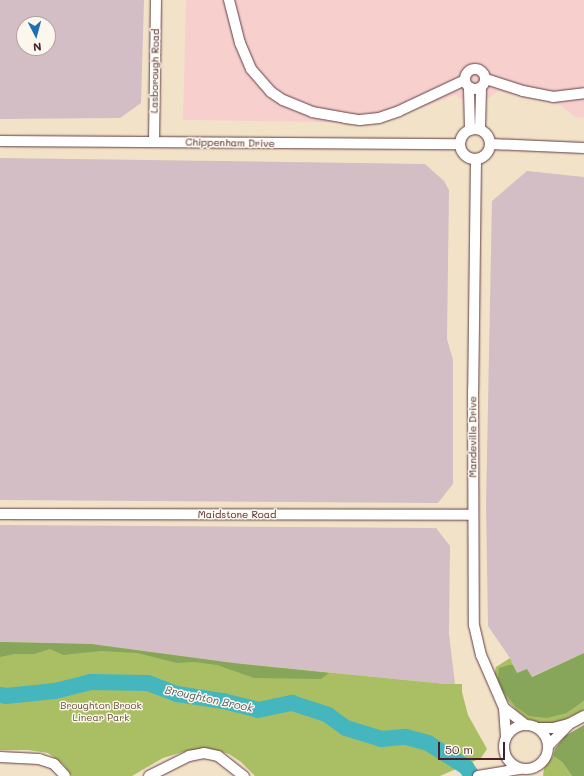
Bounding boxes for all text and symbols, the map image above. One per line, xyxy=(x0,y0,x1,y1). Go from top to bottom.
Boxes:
north arrow xyxy=(16,16,56,56)
street label: Lasborough Road xyxy=(148,29,162,113)
text: N xyxy=(32,40,42,55)
street label: Chippenham Drive xyxy=(185,136,275,150)
street label: Mandeville Drive xyxy=(467,396,479,478)
street label: Maidstone Road xyxy=(198,509,276,521)
water label: Broughton Brook xyxy=(164,683,254,715)
park label: Broughton Brook Linear Park xyxy=(60,699,142,722)
scale bar xyxy=(440,734,507,760)
text: 50 m xyxy=(445,741,473,757)

